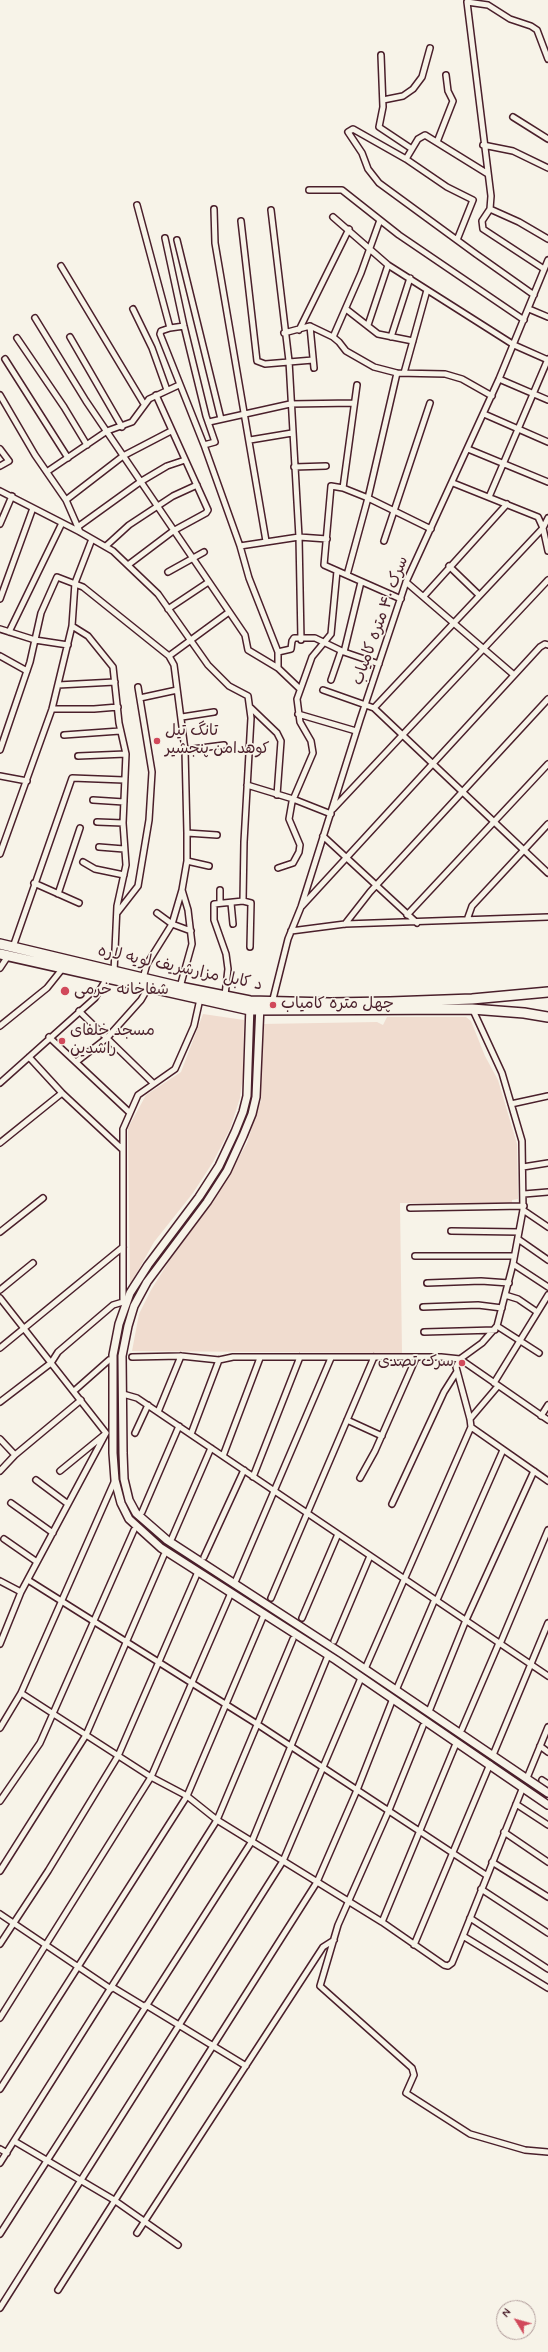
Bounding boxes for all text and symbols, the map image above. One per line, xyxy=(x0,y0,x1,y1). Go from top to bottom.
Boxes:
street label: سرک ۴۰ متره کامیاب xyxy=(349,554,413,688)
place label: تانگ تیل کوهدامن پنجشیر xyxy=(165,722,270,760)
marker: تانگ تیل کوهدامن پنجشیر xyxy=(152,736,162,746)
street label: د کابل مزارشریف لویه لاره xyxy=(96,942,264,996)
place label: شفاخانه خرمی xyxy=(74,981,169,1001)
marker: شفاخانه خرمی xyxy=(59,985,71,997)
place label: چهل متره کامیاب xyxy=(281,995,394,1015)
marker: چهل متره کامیاب xyxy=(268,1000,278,1010)
place label: مسجد خلفای راشدین xyxy=(70,1022,155,1060)
marker: مسجد خلفای راشدین xyxy=(57,1036,67,1046)
place label: سرک تصدی xyxy=(378,1353,454,1373)
marker: سرک تصدی xyxy=(457,1358,467,1368)
north arrow xyxy=(496,2300,536,2340)
text: N xyxy=(499,2306,515,2321)

